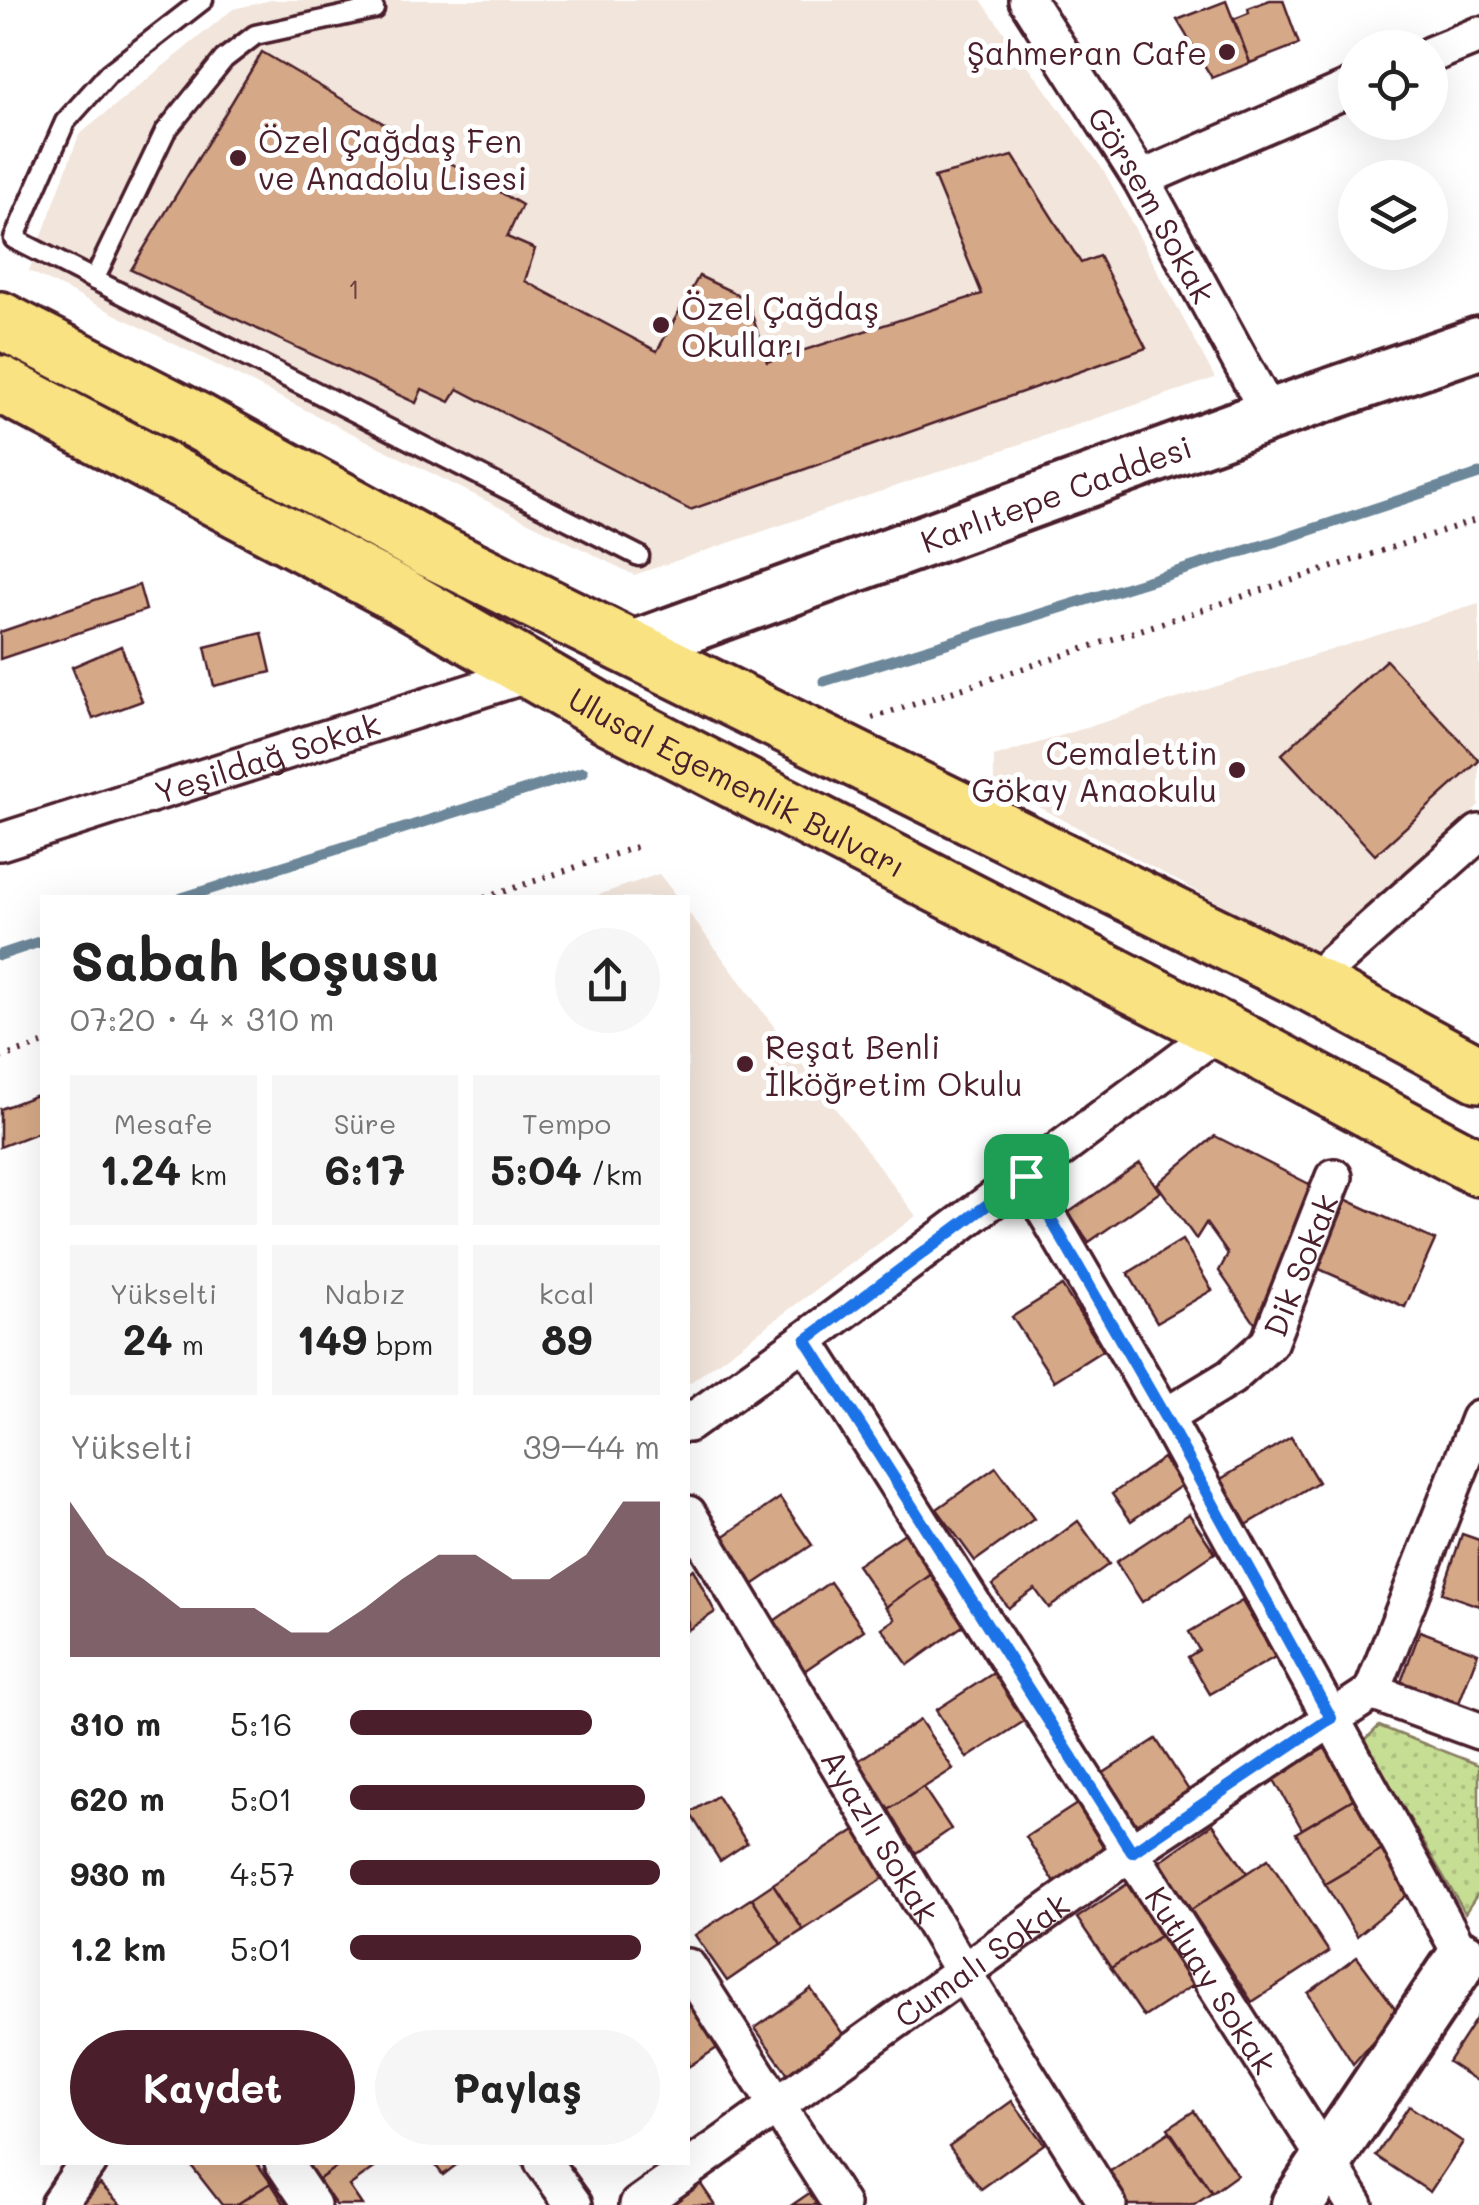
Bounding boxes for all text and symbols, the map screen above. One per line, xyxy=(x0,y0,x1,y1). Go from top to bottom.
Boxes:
map controls xyxy=(1338,30,1448,270)
button: locate xyxy=(1338,30,1448,140)
place label: Şahmeran Cafe xyxy=(967,31,1207,73)
marker: Şahmeran Cafe xyxy=(1216,41,1238,63)
street label: Görsem Sokak xyxy=(1079,98,1226,310)
place label: Özel Çağdaş Fen ve Anadolu Lisesi xyxy=(258,119,527,198)
marker: Özel Çağdaş Fen ve Anadolu Lisesi xyxy=(227,147,249,169)
button: layers xyxy=(1338,160,1448,270)
house number: 1 xyxy=(348,270,360,306)
place label: Özel Çağdaş Okulları xyxy=(681,286,879,365)
marker: Özel Çağdaş Okulları xyxy=(650,314,672,336)
street label: Karlıtepe Caddesi xyxy=(914,424,1197,562)
street label: Ulusal Egemenlik Bulvarı xyxy=(561,676,913,886)
street label: Yeşildağ Sokak xyxy=(149,702,385,813)
place label: Cemalettin Gökay Anaokulu xyxy=(972,731,1217,811)
marker: Cemalettin Gökay Anaokulu xyxy=(1226,759,1248,781)
text: Sabah koşusu xyxy=(70,923,440,995)
button: share xyxy=(555,928,660,1033)
text: 07:20 · 4 × 310 m xyxy=(70,997,335,1039)
place label: Reşat Benli İlköğretim Okulu xyxy=(765,1025,1022,1104)
marker: Reşat Benli İlköğretim Okulu xyxy=(734,1053,756,1075)
text: Mesafe xyxy=(114,1105,213,1141)
text: Süre xyxy=(334,1105,396,1141)
text: Tempo xyxy=(522,1105,611,1141)
pin xyxy=(984,1134,1069,1219)
text: 1.24 xyxy=(99,1141,181,1196)
text: 6:17 xyxy=(325,1141,405,1196)
text: 5:04 xyxy=(490,1141,582,1196)
icon: arrive xyxy=(999,1149,1054,1204)
text: km xyxy=(181,1156,227,1192)
text: /km xyxy=(582,1156,643,1192)
street label: Dik Sokak xyxy=(1253,1187,1346,1342)
text: Yükselti xyxy=(110,1275,217,1311)
text: Nabız xyxy=(325,1275,405,1311)
text: kcal xyxy=(539,1275,595,1311)
text: 24 xyxy=(123,1311,173,1366)
text: 149 xyxy=(297,1311,367,1366)
text: 89 xyxy=(541,1311,592,1366)
text: m xyxy=(173,1326,204,1362)
text: bpm xyxy=(367,1326,433,1362)
text: Yükselti xyxy=(70,1425,193,1467)
text: 39–44 m xyxy=(523,1425,660,1467)
text: 310 m xyxy=(70,1702,161,1744)
text: 5:16 xyxy=(230,1702,292,1744)
street label: Ayazlı Sokak xyxy=(813,1741,949,1930)
text: 620 m xyxy=(70,1777,165,1819)
text: 5:01 xyxy=(230,1777,293,1819)
text: 930 m xyxy=(70,1852,166,1894)
text: 4:57 xyxy=(230,1852,295,1894)
street label: Kutluay Sokak xyxy=(1136,1878,1287,2081)
street label: Cumalı Sokak xyxy=(885,1882,1077,2036)
text: 1.2 km xyxy=(70,1927,166,1969)
text: 5:01 xyxy=(230,1927,293,1969)
button: Kaydet xyxy=(70,2030,355,2145)
button: Paylaş xyxy=(375,2030,660,2145)

